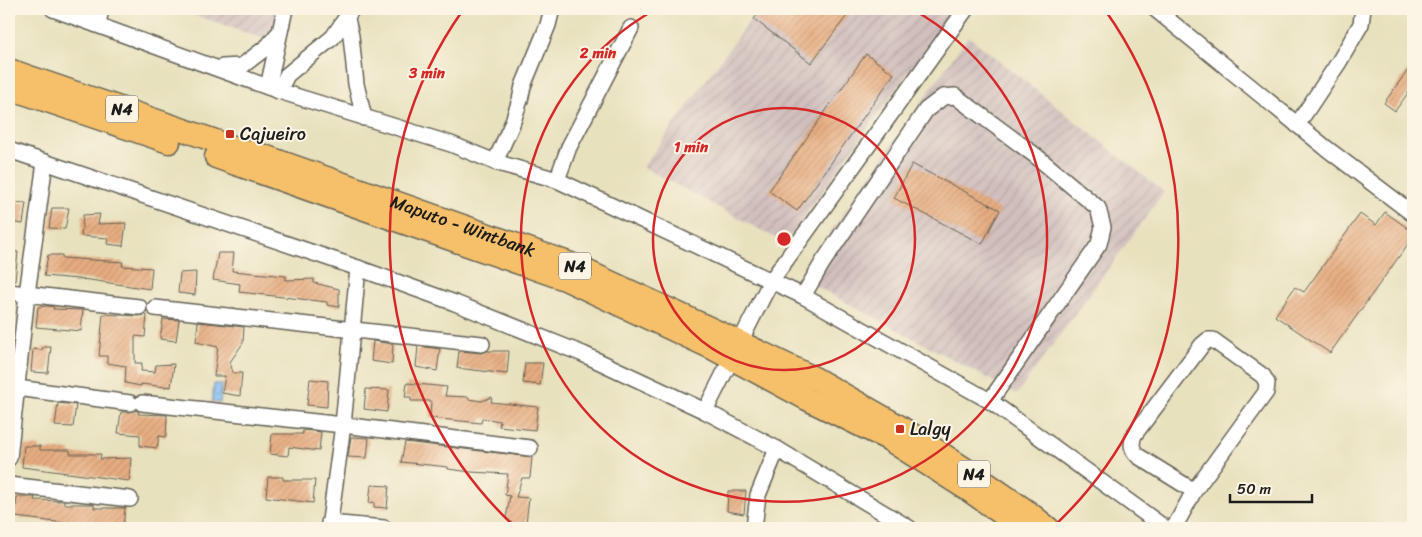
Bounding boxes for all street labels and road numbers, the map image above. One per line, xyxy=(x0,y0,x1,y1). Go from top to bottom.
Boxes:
road number: N4 xyxy=(106,96,138,122)
street label: Maputo - Wintbank xyxy=(386,186,540,266)
road number: N4 xyxy=(559,252,591,280)
road number: N4 xyxy=(958,460,990,488)

